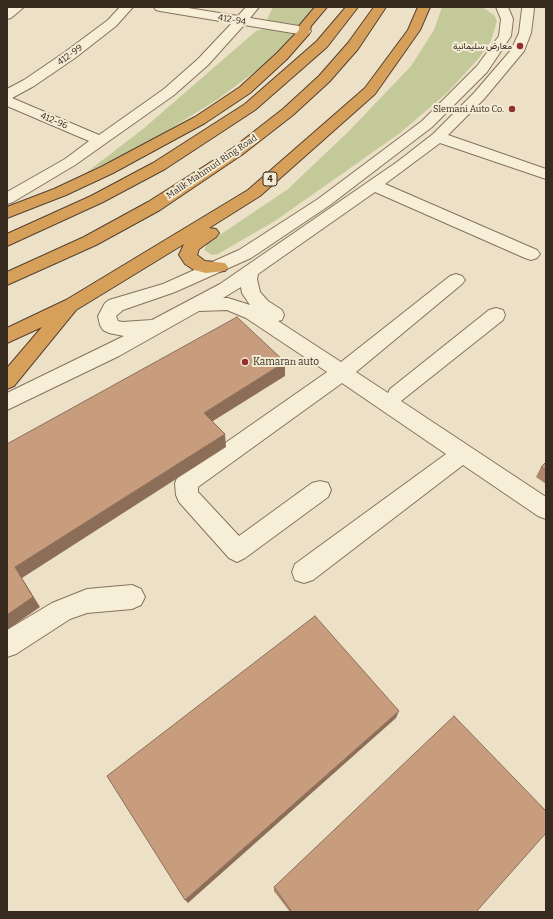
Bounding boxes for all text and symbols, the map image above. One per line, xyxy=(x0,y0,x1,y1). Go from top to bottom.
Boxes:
street label: 412-94 xyxy=(217,12,247,28)
place label: معارض سليمانية xyxy=(453,41,512,51)
marker: معارض سليمانية xyxy=(515,41,525,51)
street label: 412-99 xyxy=(55,42,85,68)
place label: Slemani Auto Co. xyxy=(433,104,504,114)
marker: Slemani Auto Co. xyxy=(507,104,517,114)
street label: 412-96 xyxy=(39,110,69,132)
street label: Malik Mahmud Ring Road xyxy=(165,133,259,201)
road number: 4 xyxy=(263,172,277,186)
place label: Kamaran auto xyxy=(253,356,319,368)
marker: Kamaran auto xyxy=(240,357,250,367)

